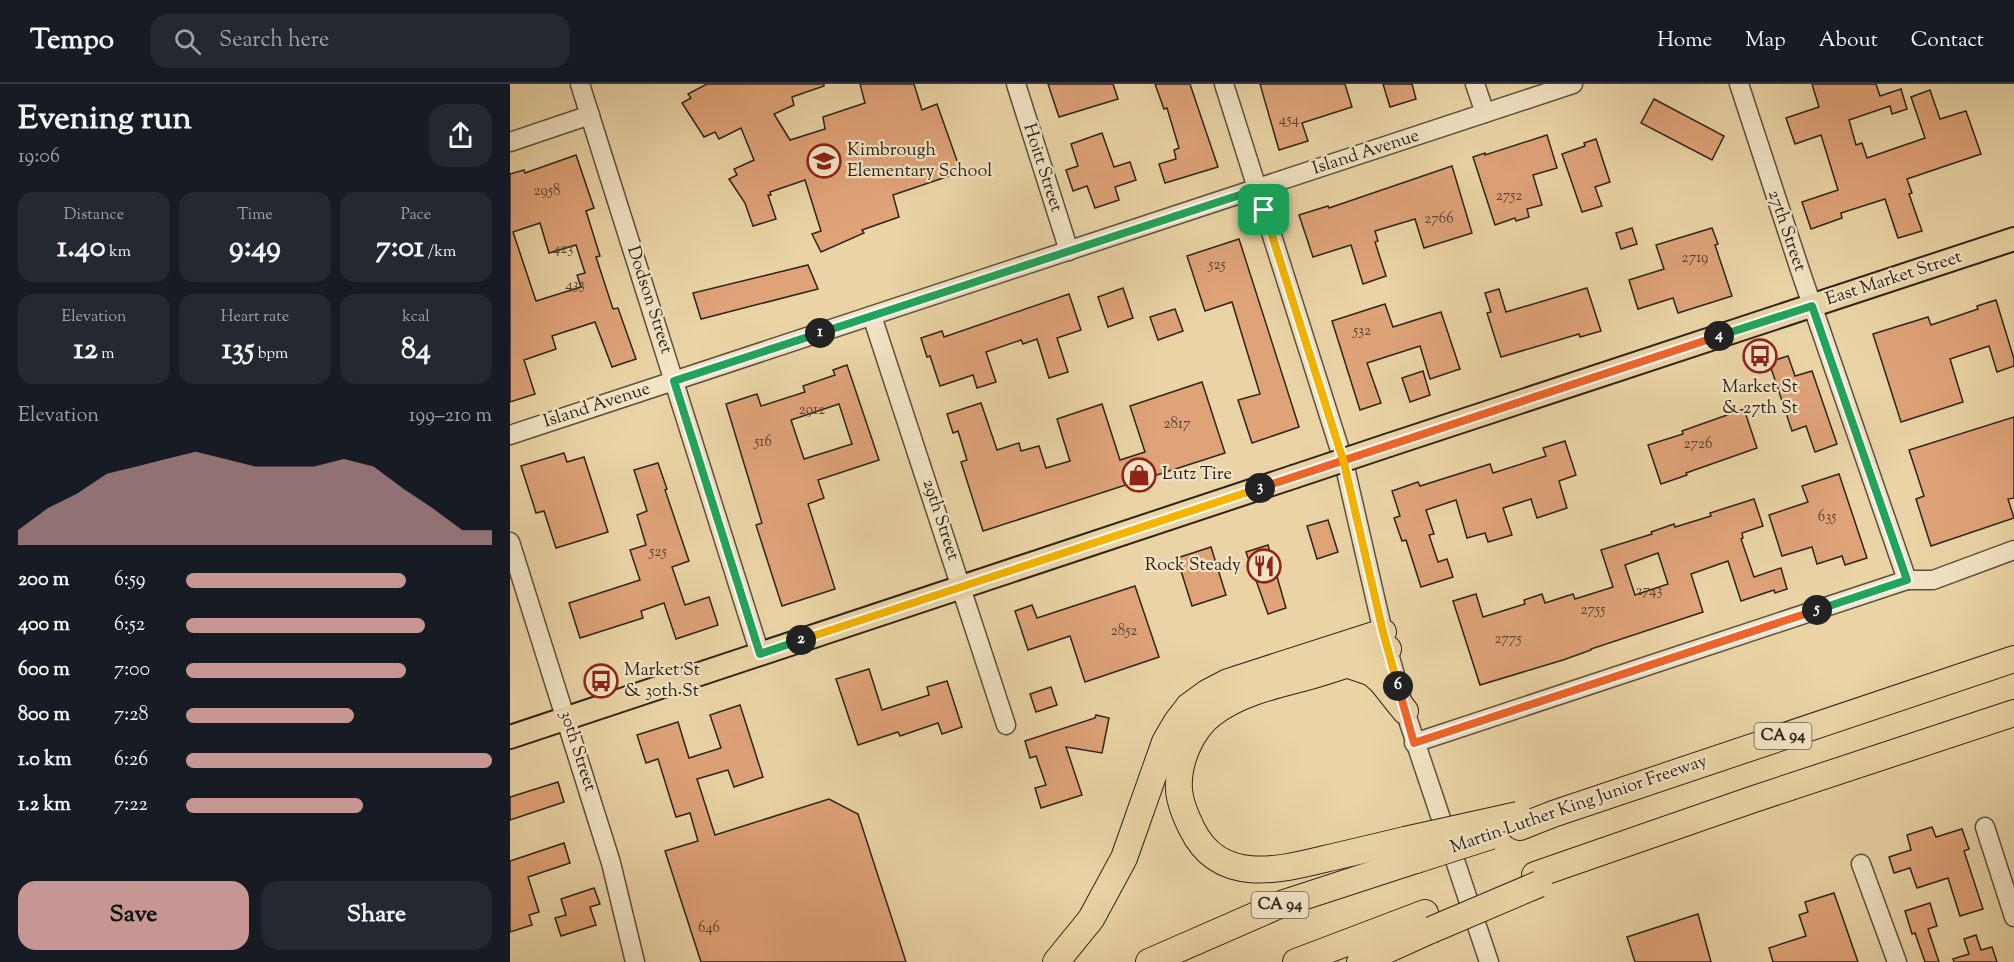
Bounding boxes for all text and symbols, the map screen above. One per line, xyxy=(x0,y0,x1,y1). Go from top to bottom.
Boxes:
search box xyxy=(150,14,570,68)
text: Tempo xyxy=(30,21,114,61)
icon: search xyxy=(171,25,204,58)
text: Search here xyxy=(219,25,329,57)
text: Home xyxy=(1657,26,1712,56)
text: Map xyxy=(1745,26,1786,56)
text: About xyxy=(1819,26,1878,56)
text: Contact xyxy=(1911,26,1984,56)
text: Evening run xyxy=(18,96,192,144)
button: share xyxy=(429,104,492,167)
house number: 454 xyxy=(1279,110,1300,131)
street label: Hoitt Street xyxy=(1015,120,1069,216)
street label: Island Avenue xyxy=(1309,124,1423,182)
place label: Kimbrough Elementary School xyxy=(847,138,992,185)
text: 19:06 xyxy=(18,143,60,172)
school or university icon: Kimbrough Elementary School xyxy=(806,143,842,179)
house number: 2958 xyxy=(533,181,561,202)
pin xyxy=(1238,184,1289,235)
house number: 2752 xyxy=(1496,186,1522,207)
street label: 27th Street xyxy=(1760,187,1812,275)
icon: arrive xyxy=(1247,193,1280,226)
text: Distance xyxy=(64,204,124,227)
text: Time xyxy=(237,204,273,227)
text: Pace xyxy=(401,204,431,227)
house number: 2766 xyxy=(1424,209,1454,230)
text: 1.40 xyxy=(57,227,106,270)
text: 9:49 xyxy=(229,227,281,270)
text: 7:01 xyxy=(376,227,424,270)
house number: 423 xyxy=(553,239,573,260)
text: km xyxy=(106,241,131,264)
text: /km xyxy=(424,241,456,264)
street label: Dodson Street xyxy=(619,243,679,357)
street label: East Market Street xyxy=(1823,245,1965,313)
house number: 2719 xyxy=(1682,248,1708,269)
house number: 525 xyxy=(1207,255,1226,276)
house number: 433 xyxy=(565,275,585,296)
text: Elevation xyxy=(62,306,126,329)
text: Heart rate xyxy=(221,306,289,329)
text: kcal xyxy=(402,306,430,329)
pin: 1 xyxy=(805,318,835,348)
text: 1 xyxy=(817,321,823,344)
house number: 532 xyxy=(1352,321,1371,342)
pin: 4 xyxy=(1704,321,1734,351)
text: 4 xyxy=(1715,324,1723,347)
text: 12 xyxy=(74,329,98,372)
text: 135 xyxy=(222,329,254,372)
text: 84 xyxy=(401,329,431,372)
bus stop icon: Market St & 27th St xyxy=(1742,338,1778,374)
text: m xyxy=(98,343,114,366)
text: bpm xyxy=(254,343,288,366)
place label: Market St & 27th St xyxy=(1722,375,1798,422)
street label: Island Avenue xyxy=(540,377,654,435)
house number: 2912 xyxy=(799,400,825,421)
text: Elevation xyxy=(18,402,99,431)
text: 199–210 m xyxy=(409,402,492,431)
house number: 2817 xyxy=(1163,414,1191,435)
house number: 516 xyxy=(753,432,772,453)
house number: 2726 xyxy=(1684,434,1712,455)
shop icon: Lutz Tire xyxy=(1121,457,1157,493)
place label: Lutz Tire xyxy=(1162,462,1232,488)
pin: 3 xyxy=(1245,473,1275,503)
street label: 29th Street xyxy=(915,476,965,564)
text: 3 xyxy=(1257,476,1263,499)
house number: 635 xyxy=(1818,507,1836,528)
house number: 525 xyxy=(648,542,667,563)
restaurant icon: Rock Steady xyxy=(1246,548,1282,584)
place label: Rock Steady xyxy=(1145,553,1241,579)
text: 200 m xyxy=(18,566,69,595)
text: 6:59 xyxy=(114,566,146,595)
house number: 2743 xyxy=(1635,581,1663,602)
pin: 5 xyxy=(1802,595,1832,625)
text: 5 xyxy=(1814,598,1820,621)
house number: 2755 xyxy=(1581,600,1605,621)
text: 400 m xyxy=(18,611,70,640)
text: 6:52 xyxy=(114,611,145,640)
house number: 2852 xyxy=(1111,621,1137,642)
pin: 2 xyxy=(786,625,816,655)
text: 2 xyxy=(797,628,805,651)
house number: 2775 xyxy=(1494,629,1522,650)
text: 600 m xyxy=(18,656,70,685)
text: 7:00 xyxy=(114,656,150,685)
place label: Market St & 30th St xyxy=(624,658,700,705)
bus stop icon: Market St & 30th St xyxy=(583,663,619,699)
pin: 6 xyxy=(1383,671,1413,701)
text: 6 xyxy=(1394,674,1402,697)
text: 800 m xyxy=(18,701,70,730)
text: 7:28 xyxy=(114,701,149,730)
street label: 30th Street xyxy=(552,707,602,795)
road number: CA 94 xyxy=(1754,723,1812,749)
text: 1.0 km xyxy=(18,746,72,775)
text: 6:26 xyxy=(114,746,148,775)
street label: Martin Luther King Junior Freeway xyxy=(1447,749,1711,861)
text: 1.2 km xyxy=(18,791,71,820)
text: 7:22 xyxy=(114,791,148,820)
button: Save xyxy=(18,881,249,950)
button: Share xyxy=(261,881,492,950)
road number: CA 94 xyxy=(1252,892,1308,918)
house number: 646 xyxy=(698,918,720,939)

